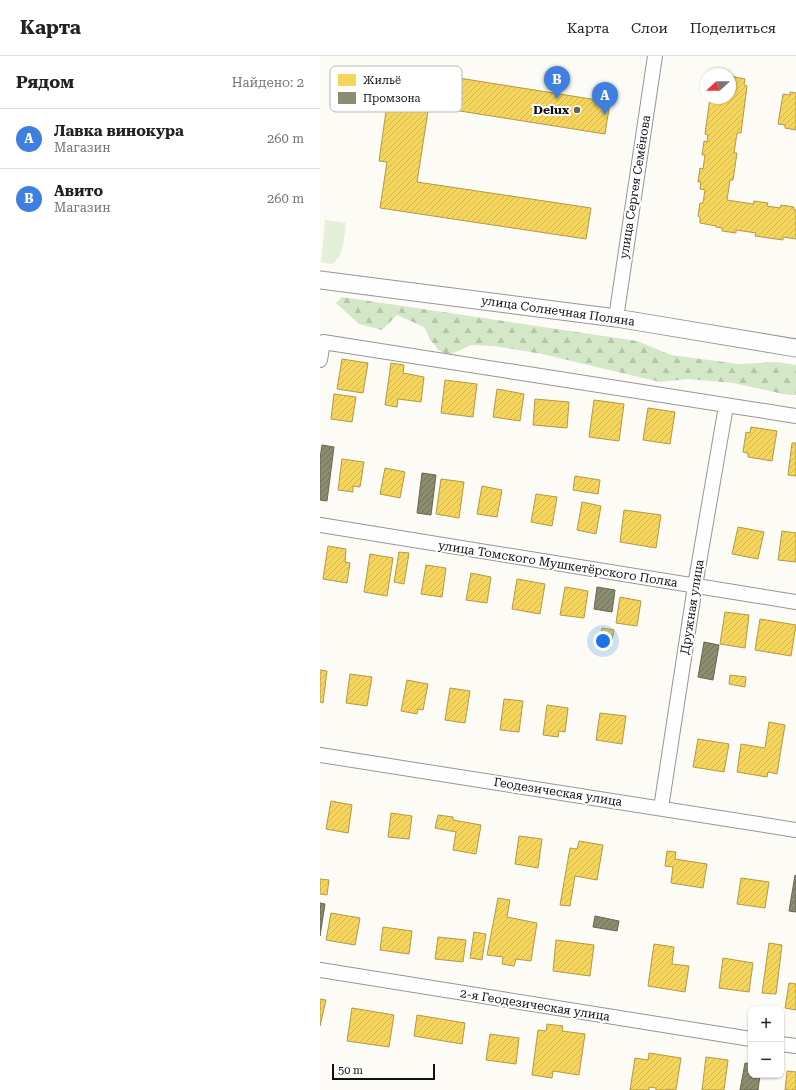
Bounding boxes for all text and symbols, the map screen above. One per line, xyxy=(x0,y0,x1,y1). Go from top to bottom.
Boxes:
text: Карта xyxy=(20,16,81,39)
text: Карта xyxy=(567,20,609,36)
text: Слои xyxy=(631,20,668,36)
text: Поделиться xyxy=(690,20,776,36)
legend xyxy=(330,66,462,112)
pin: B xyxy=(544,66,570,99)
north arrow xyxy=(700,68,736,104)
text: Рядом xyxy=(16,72,74,92)
text: Жильё xyxy=(363,74,401,87)
text: Найдено: 2 xyxy=(232,75,304,90)
pin: A xyxy=(592,82,618,115)
text: Промзона xyxy=(363,92,421,105)
place label: Delux xyxy=(533,103,569,117)
marker: Delux xyxy=(572,105,582,115)
street label: улица Сергея Семёнова xyxy=(617,114,653,260)
text: Лавка винокура xyxy=(54,122,184,140)
text: A xyxy=(24,131,34,146)
text: 260 m xyxy=(267,131,304,146)
text: Магазин xyxy=(54,140,111,155)
text: Авито xyxy=(54,182,103,200)
text: B xyxy=(24,191,34,206)
text: 260 m xyxy=(267,191,304,206)
text: Магазин xyxy=(54,200,111,215)
street label: улица Солнечная Поляна xyxy=(480,293,636,329)
street label: улица Томского Мушкетёрского Полка xyxy=(437,538,679,590)
street label: Дружная улица xyxy=(678,558,706,655)
your location xyxy=(593,631,613,651)
street label: Геодезическая улица xyxy=(493,775,624,809)
street label: 2-я Геодезическая улица xyxy=(459,986,611,1024)
map controls xyxy=(748,1006,784,1078)
button: + xyxy=(748,1006,784,1042)
button: − xyxy=(748,1042,784,1078)
scale bar xyxy=(332,1062,435,1081)
text: 50 m xyxy=(338,1064,363,1077)

